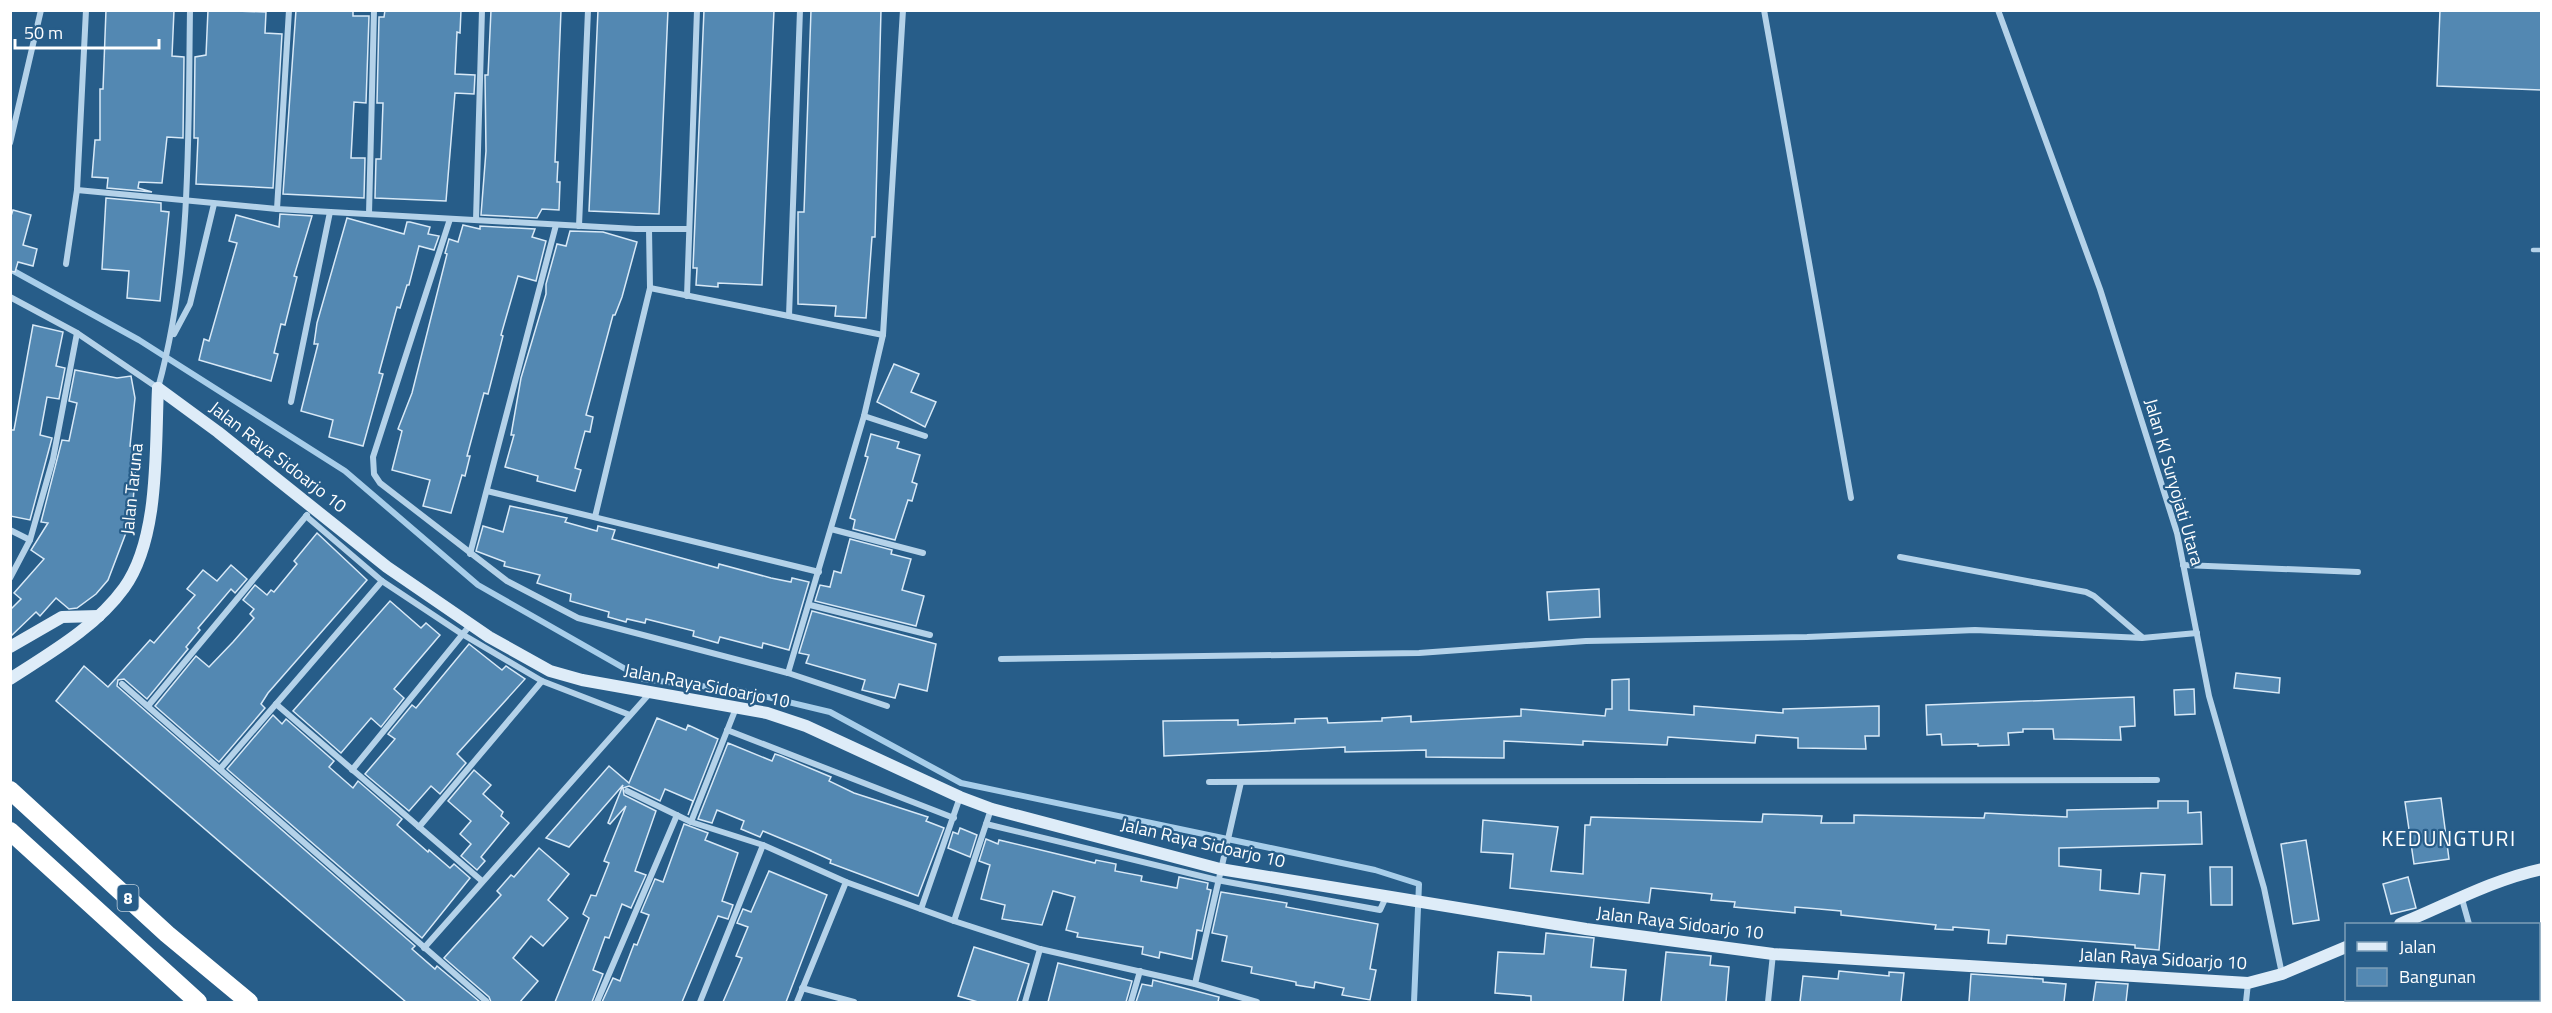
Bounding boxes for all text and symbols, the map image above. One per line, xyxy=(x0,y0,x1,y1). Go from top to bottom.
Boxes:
scale bar xyxy=(15,12,159,50)
text: 50 m xyxy=(24,19,63,46)
street label: Jalan Raya Sidoarjo 10 xyxy=(204,394,353,519)
street label: Jalan KI Suryojati Utara xyxy=(2138,395,2211,569)
street label: Jalan Taruna xyxy=(113,442,150,536)
street label: Jalan Raya Sidoarjo 10 xyxy=(622,656,792,715)
street label: Jalan Raya Sidoarjo 10 xyxy=(1118,810,1288,875)
district label: KEDUNGTURI xyxy=(2381,822,2517,854)
road number: 8 xyxy=(118,885,138,911)
street label: Jalan Raya Sidoarjo 10 xyxy=(1595,899,1765,946)
legend xyxy=(2345,923,2540,1001)
text: Jalan xyxy=(2399,933,2436,960)
street label: Jalan Raya Sidoarjo 10 xyxy=(2078,941,2248,976)
text: Bangunan xyxy=(2399,963,2476,990)

